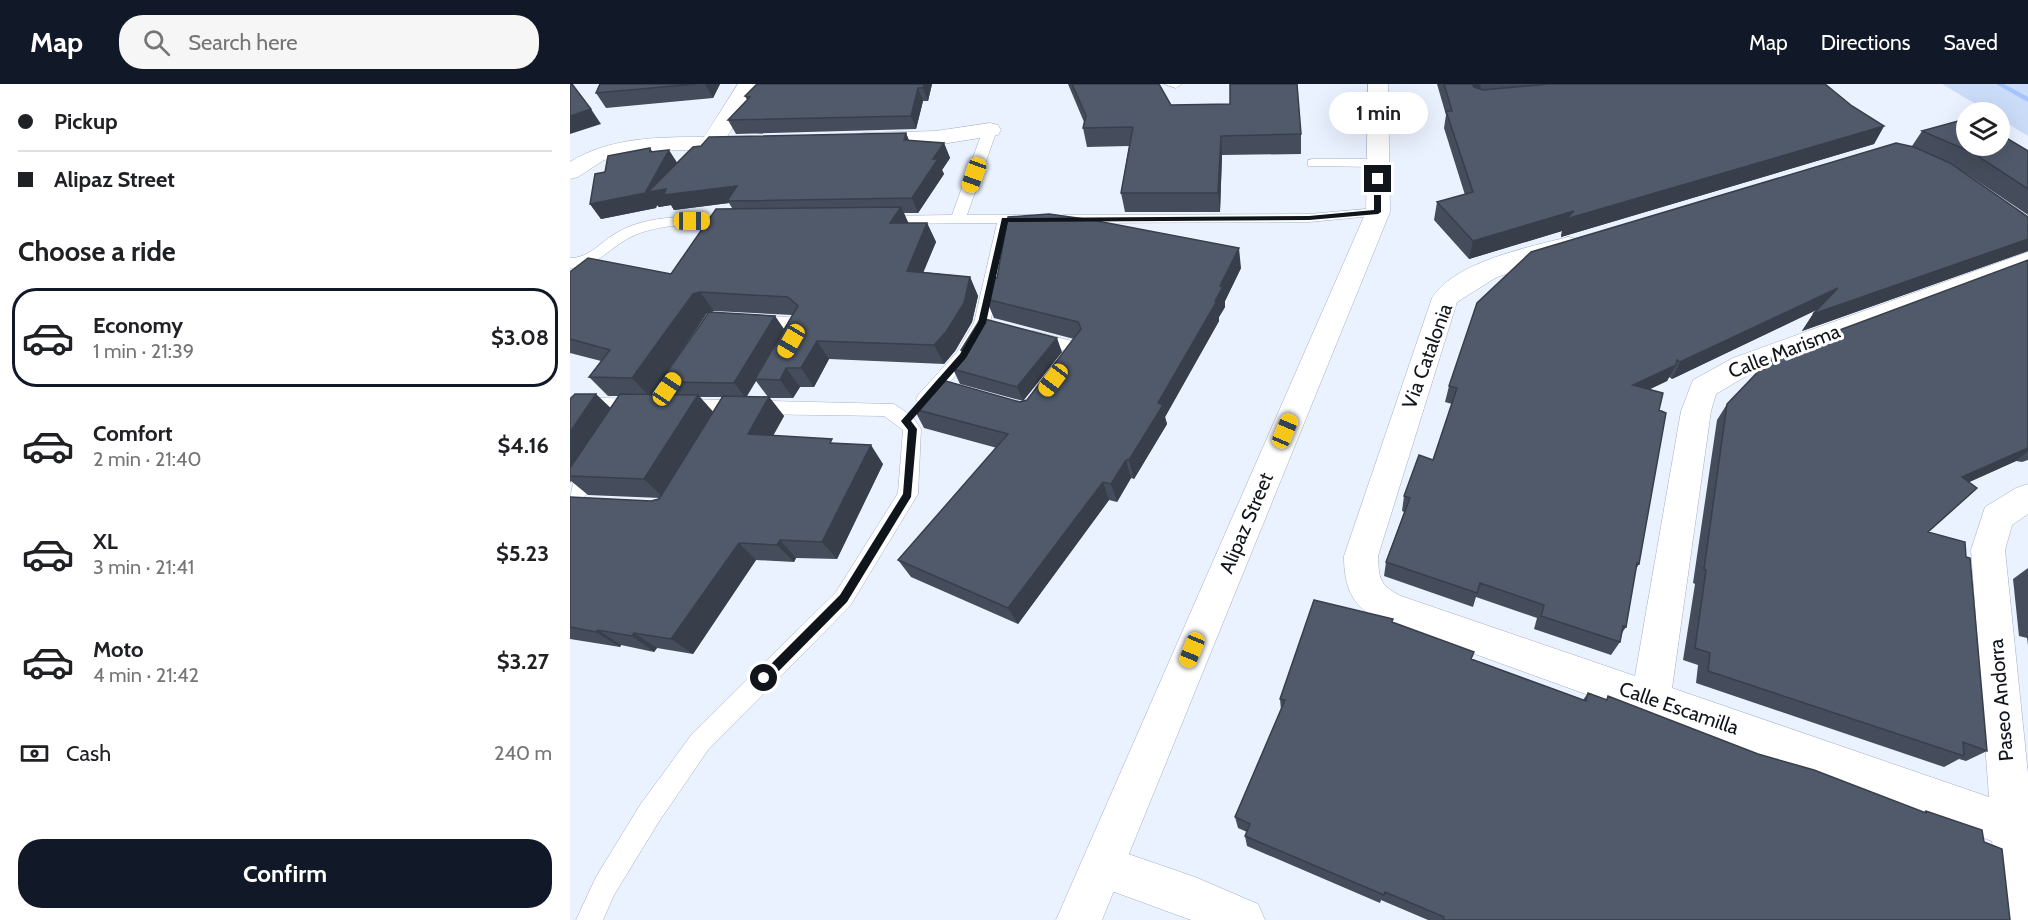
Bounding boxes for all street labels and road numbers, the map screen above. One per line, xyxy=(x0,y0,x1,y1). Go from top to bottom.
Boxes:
street label: Via Catalonia xyxy=(1397,300,1457,412)
street label: Calle Marisma xyxy=(1725,319,1844,383)
street label: Alipaz Street xyxy=(1214,469,1278,577)
street label: Paseo Andorra xyxy=(1984,638,2018,762)
street label: Calle Escamilla xyxy=(1616,676,1742,740)

